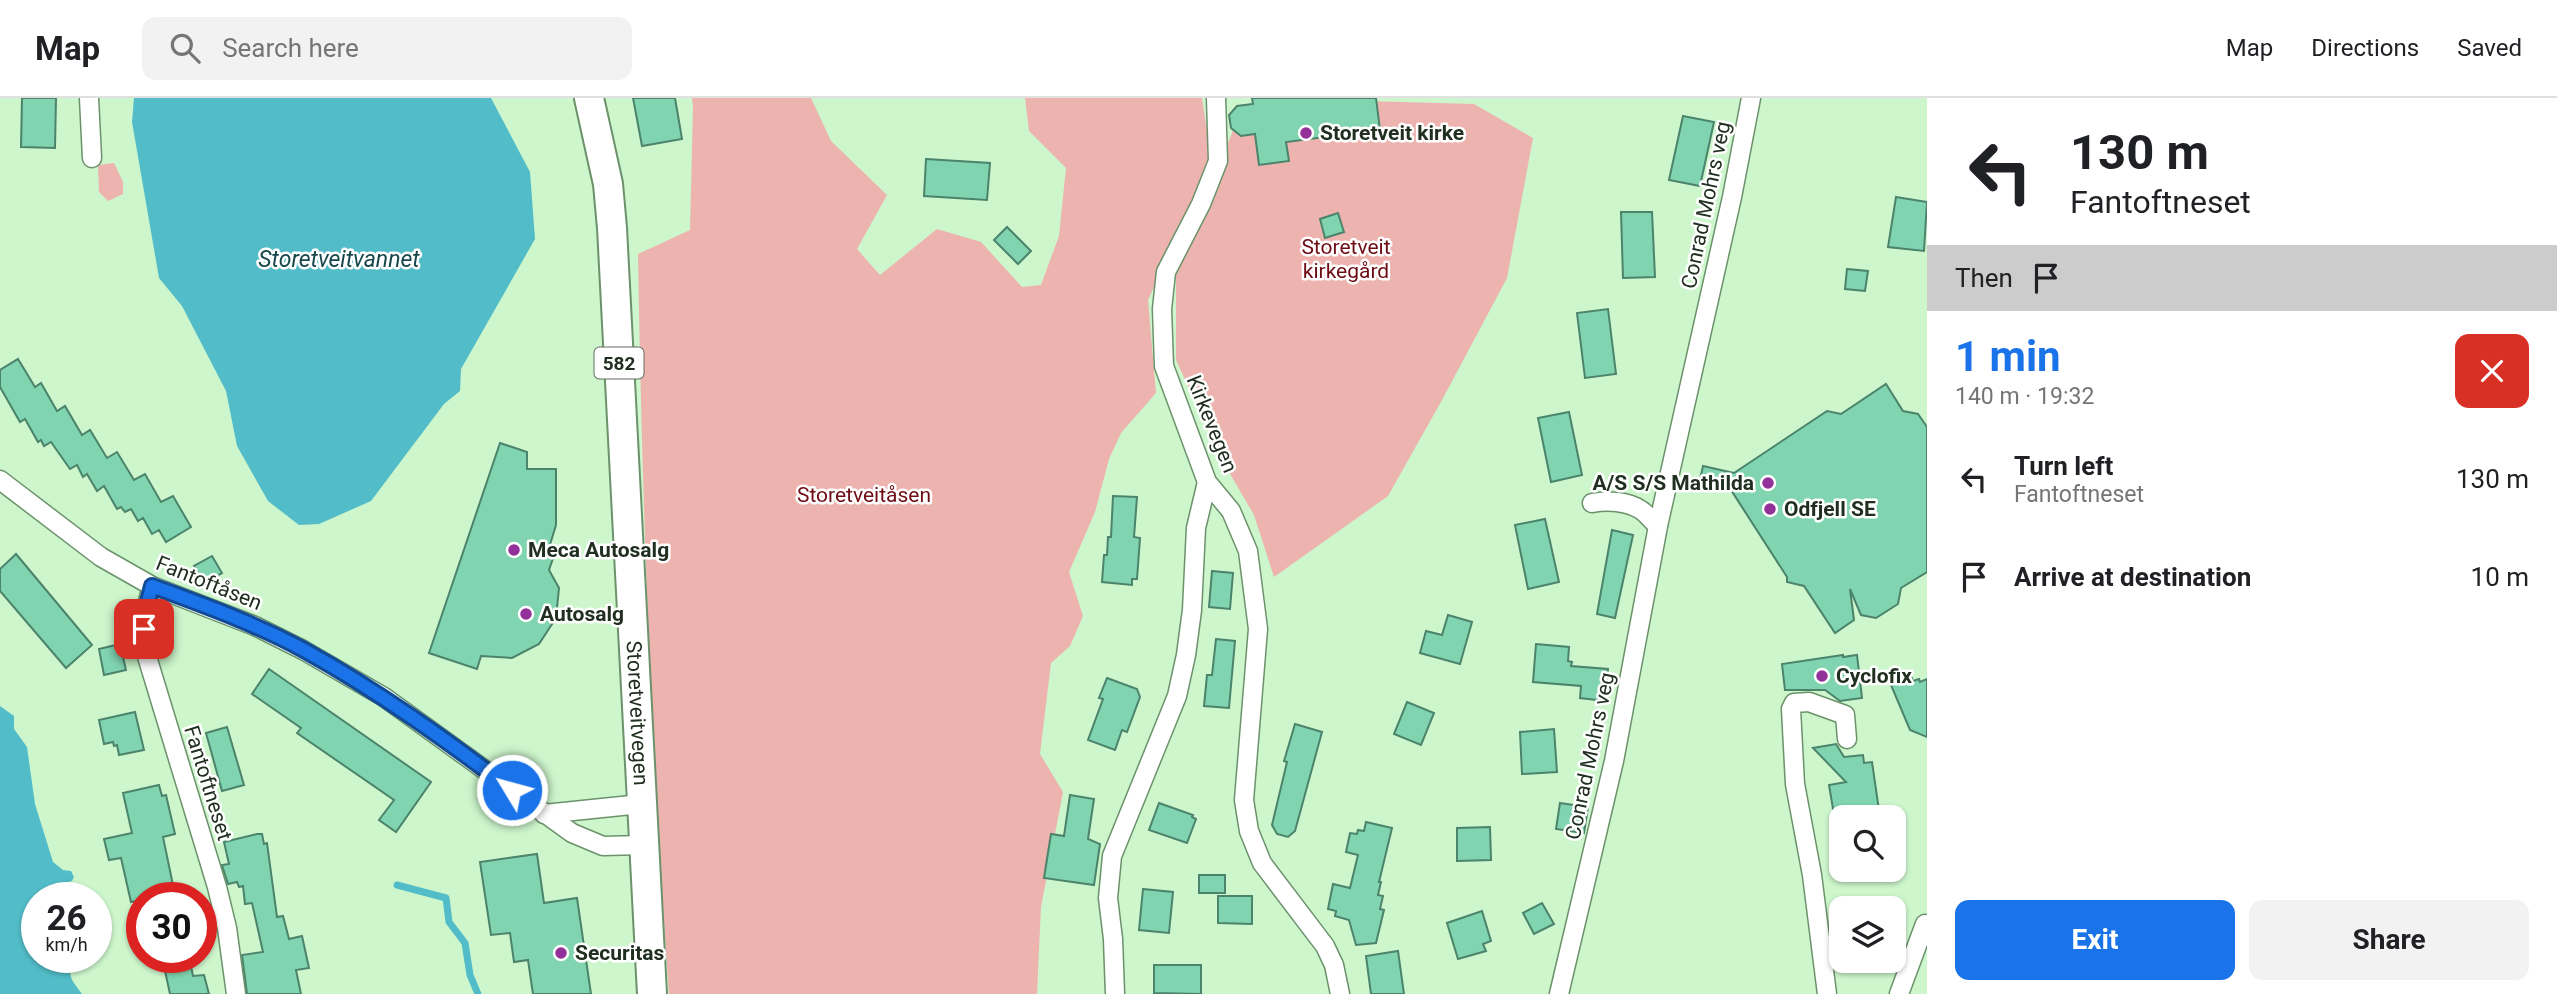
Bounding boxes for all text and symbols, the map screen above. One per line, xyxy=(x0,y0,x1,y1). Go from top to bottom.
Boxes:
search box xyxy=(142,17,632,80)
text: Map xyxy=(35,29,100,68)
icon: search xyxy=(166,29,204,67)
text: Search here xyxy=(222,33,359,63)
text: Map xyxy=(2226,34,2273,62)
text: Directions xyxy=(2311,34,2419,62)
text: Saved xyxy=(2457,34,2522,62)
street label: Conrad Mohrs veg xyxy=(1677,119,1735,291)
place label: Storetveit kirke xyxy=(1320,121,1464,145)
text: 130 m xyxy=(2070,124,2209,181)
marker: Storetveit kirke xyxy=(1298,125,1314,141)
icon: left xyxy=(1955,126,2046,217)
text: Fantoftneset xyxy=(2070,183,2251,221)
park label: Storetveit kirkegård xyxy=(1301,235,1391,283)
water label: Storetveitvannet xyxy=(258,246,420,273)
icon: arrive xyxy=(2027,259,2065,297)
text: Then xyxy=(1955,263,2013,293)
text: 1 min xyxy=(1955,332,2061,381)
button: close xyxy=(2455,334,2529,408)
road number: 582 xyxy=(594,347,644,378)
street label: Kirkevegen xyxy=(1182,372,1242,476)
text: 140 m · 19:32 xyxy=(1955,383,2094,410)
text: Turn left xyxy=(2014,451,2113,481)
icon: left xyxy=(1955,460,1993,498)
text: 130 m xyxy=(2456,464,2529,494)
place label: A/S S/S Mathilda xyxy=(1592,471,1754,495)
marker: A/S S/S Mathilda xyxy=(1760,475,1776,491)
text: Fantoftneset xyxy=(2014,481,2144,508)
park label: Storetveitåsen xyxy=(797,483,931,507)
place label: Odfjell SE xyxy=(1784,497,1876,521)
marker: Odfjell SE xyxy=(1762,501,1778,517)
place label: Meca Autosalg xyxy=(528,538,669,562)
marker: Meca Autosalg xyxy=(506,542,522,558)
street label: Fantoftåsen xyxy=(153,551,265,615)
icon: arrive xyxy=(1955,558,1993,596)
text: Arrive at destination xyxy=(2014,562,2251,592)
text: 10 m xyxy=(2471,562,2529,592)
pin xyxy=(114,599,174,659)
place label: Autosalg xyxy=(540,602,624,626)
marker: Autosalg xyxy=(518,606,534,622)
icon: arrive xyxy=(125,610,163,648)
street label: Storetveitvegen xyxy=(622,640,653,786)
place label: Cyclofix xyxy=(1836,664,1912,688)
marker: Cyclofix xyxy=(1814,668,1830,684)
street label: Conrad Mohrs veg xyxy=(1561,670,1619,842)
street label: Fantoftneset xyxy=(179,723,237,843)
position arrow xyxy=(475,753,549,827)
map controls xyxy=(1829,805,1906,973)
button: search xyxy=(1829,805,1906,882)
speed limit sign: 30 xyxy=(126,882,217,973)
button: layers xyxy=(1829,896,1906,973)
text: 26 xyxy=(46,898,87,939)
button: Exit xyxy=(1955,900,2235,980)
button: Share xyxy=(2249,900,2529,980)
text: km/h xyxy=(45,934,88,955)
place label: Securitas xyxy=(575,941,665,965)
marker: Securitas xyxy=(553,945,569,961)

